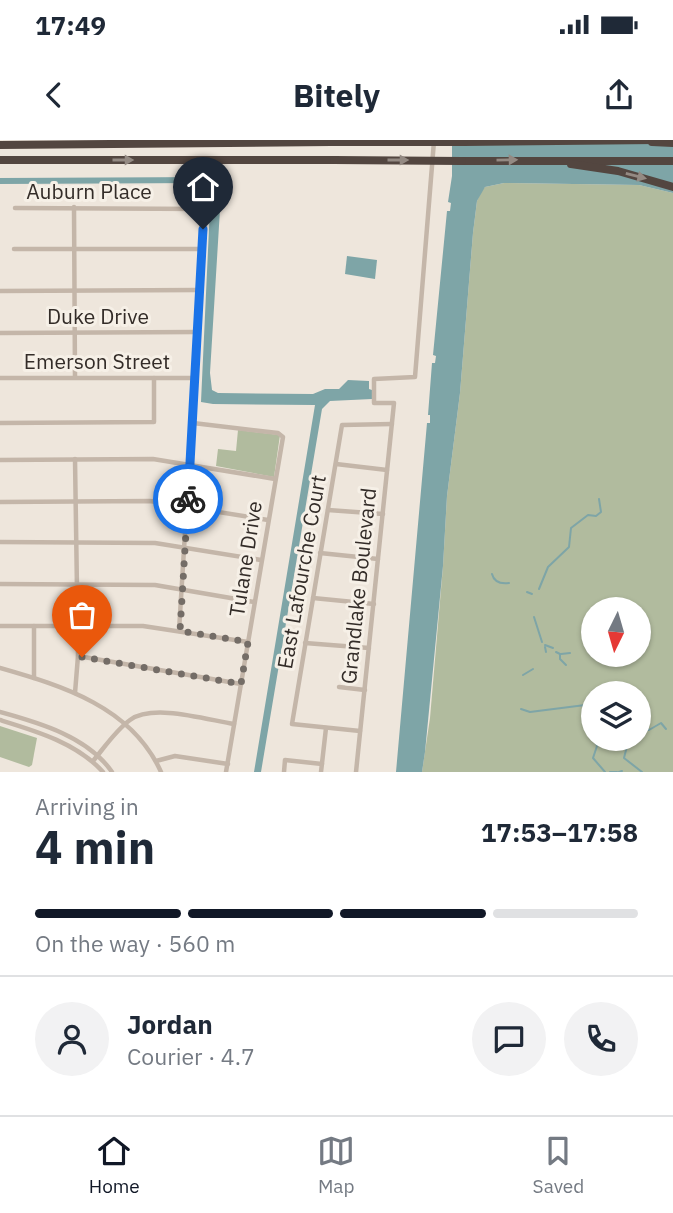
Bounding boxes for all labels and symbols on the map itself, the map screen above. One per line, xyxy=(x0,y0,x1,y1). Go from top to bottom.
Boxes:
one-way arrow xyxy=(113,154,135,166)
one-way arrow xyxy=(387,154,409,166)
one-way arrow xyxy=(496,154,518,166)
pin xyxy=(173,157,233,229)
one-way arrow xyxy=(625,171,647,182)
street label: Auburn Place xyxy=(26,177,152,205)
street label: Duke Drive xyxy=(47,302,149,330)
street label: Emerson Street xyxy=(24,347,170,375)
courier xyxy=(153,464,223,534)
street label: East Lafourche Court xyxy=(270,473,332,671)
street label: Grandlake Boulevard xyxy=(334,486,382,685)
street label: Tulane Drive xyxy=(222,499,268,619)
pin xyxy=(52,585,112,657)
north arrow xyxy=(581,597,651,667)

